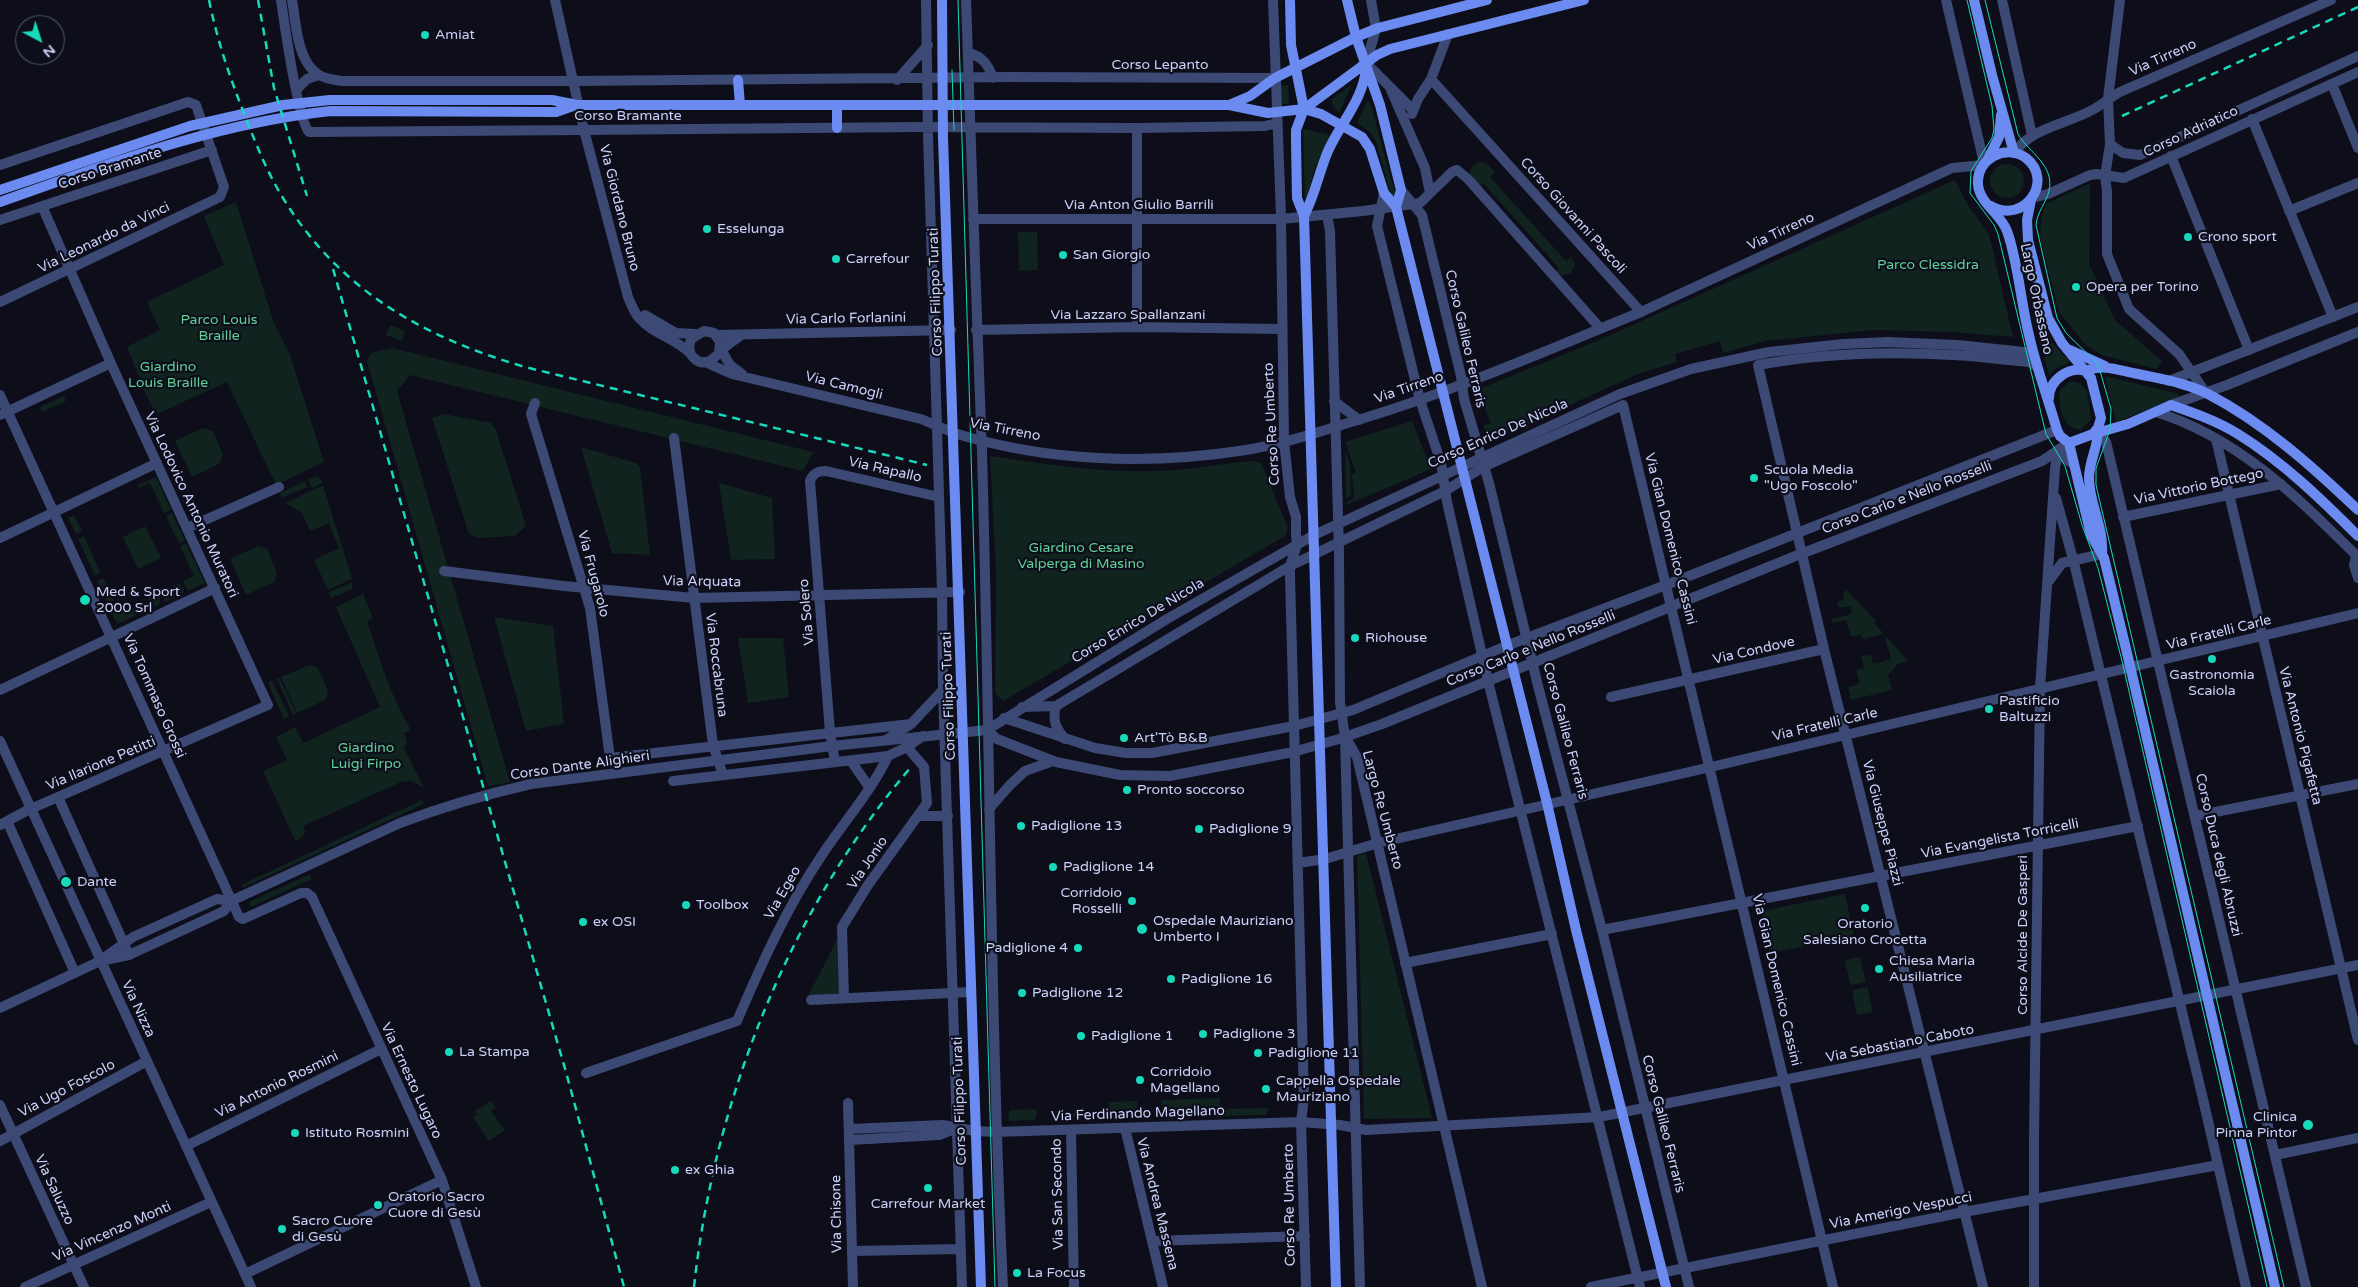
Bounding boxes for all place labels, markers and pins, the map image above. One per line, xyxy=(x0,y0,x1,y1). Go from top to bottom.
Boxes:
place label: Amiat xyxy=(435,27,475,43)
marker: Amiat xyxy=(419,29,431,41)
place label: Esselunga xyxy=(717,221,784,237)
marker: Esselunga xyxy=(701,223,713,235)
place label: Crono sport xyxy=(2198,229,2277,245)
marker: Crono sport xyxy=(2182,231,2194,243)
place label: San Giorgio xyxy=(1073,247,1150,263)
marker: San Giorgio xyxy=(1057,249,1069,261)
place label: Carrefour xyxy=(846,251,909,267)
marker: Carrefour xyxy=(830,253,842,265)
place label: Opera per Torino xyxy=(2086,279,2199,295)
marker: Opera per Torino xyxy=(2070,281,2082,293)
place label: Scuola Media "Ugo Foscolo" xyxy=(1764,462,1858,494)
marker: Scuola Media "Ugo Foscolo" xyxy=(1748,472,1760,484)
place label: Med & Sport 2000 Srl xyxy=(96,584,180,616)
marker: Med & Sport 2000 Srl xyxy=(78,593,92,607)
place label: Riohouse xyxy=(1365,630,1427,646)
marker: Riohouse xyxy=(1349,632,1361,644)
marker: Gastronomia Scaiola xyxy=(2206,653,2218,665)
place label: Gastronomia Scaiola xyxy=(2169,667,2255,700)
place label: Pastificio Baltuzzi xyxy=(1999,693,2060,726)
marker: Pastificio Baltuzzi xyxy=(1983,703,1995,715)
place label: Art'Tò B&B xyxy=(1134,730,1208,746)
marker: Art'Tò B&B xyxy=(1118,732,1130,744)
place label: Pronto soccorso xyxy=(1137,782,1245,798)
marker: Pronto soccorso xyxy=(1121,784,1133,796)
place label: Padiglione 13 xyxy=(1031,818,1122,834)
marker: Padiglione 13 xyxy=(1015,820,1027,832)
place label: Padiglione 9 xyxy=(1209,821,1291,837)
marker: Padiglione 9 xyxy=(1193,823,1205,835)
place label: Padiglione 14 xyxy=(1063,859,1154,875)
marker: Padiglione 14 xyxy=(1047,861,1059,873)
place label: Dante xyxy=(77,874,117,890)
marker: Dante xyxy=(59,875,73,889)
place label: Corridoio Rosselli xyxy=(1060,885,1122,918)
marker: Corridoio Rosselli xyxy=(1126,895,1138,907)
place label: Toolbox xyxy=(696,897,749,913)
marker: Toolbox xyxy=(680,899,692,911)
marker: Oratorio Salesiano Crocetta xyxy=(1859,902,1871,914)
place label: Ospedale Mauriziano Umberto I xyxy=(1153,913,1294,946)
place label: ex OSI xyxy=(593,914,636,930)
marker: ex OSI xyxy=(577,916,589,928)
place label: Oratorio Salesiano Crocetta xyxy=(1803,916,1927,949)
marker: Ospedale Mauriziano Umberto I xyxy=(1135,922,1149,936)
place label: Padiglione 4 xyxy=(986,940,1068,956)
marker: Padiglione 4 xyxy=(1072,942,1084,954)
place label: Chiesa Maria Ausiliatrice xyxy=(1889,953,1975,986)
marker: Chiesa Maria Ausiliatrice xyxy=(1873,963,1885,975)
place label: Padiglione 16 xyxy=(1181,971,1272,987)
marker: Padiglione 16 xyxy=(1165,973,1177,985)
place label: Padiglione 12 xyxy=(1032,985,1123,1001)
marker: Padiglione 12 xyxy=(1016,987,1028,999)
place label: Padiglione 3 xyxy=(1213,1026,1295,1042)
place label: Padiglione 1 xyxy=(1091,1028,1173,1044)
marker: Padiglione 3 xyxy=(1197,1028,1209,1040)
marker: Padiglione 1 xyxy=(1075,1030,1087,1042)
place label: La Stampa xyxy=(459,1044,530,1060)
place label: Padiglione 11 xyxy=(1268,1045,1359,1061)
marker: La Stampa xyxy=(443,1046,455,1058)
marker: Padiglione 11 xyxy=(1252,1047,1264,1059)
place label: Corridoio Magellano xyxy=(1150,1064,1220,1096)
place label: Cappella Ospedale Mauriziano xyxy=(1276,1073,1401,1106)
marker: Corridoio Magellano xyxy=(1134,1074,1146,1086)
marker: Cappella Ospedale Mauriziano xyxy=(1260,1083,1272,1095)
place label: Clinica Pinna Pintor xyxy=(2215,1109,2297,1142)
marker: Clinica Pinna Pintor xyxy=(2301,1118,2315,1132)
place label: Istituto Rosmini xyxy=(305,1125,409,1141)
marker: Istituto Rosmini xyxy=(289,1127,301,1139)
place label: ex Ghia xyxy=(685,1162,735,1178)
marker: ex Ghia xyxy=(669,1164,681,1176)
marker: Carrefour Market xyxy=(922,1182,934,1194)
place label: Oratorio Sacro Cuore di Gesù xyxy=(388,1189,485,1222)
place label: Carrefour Market xyxy=(871,1196,985,1212)
marker: Oratorio Sacro Cuore di Gesù xyxy=(372,1199,384,1211)
place label: Sacro Cuore di Gesù xyxy=(292,1213,373,1246)
marker: Sacro Cuore di Gesù xyxy=(276,1223,288,1235)
place label: La Focus xyxy=(1027,1265,1086,1281)
marker: La Focus xyxy=(1011,1267,1023,1279)

